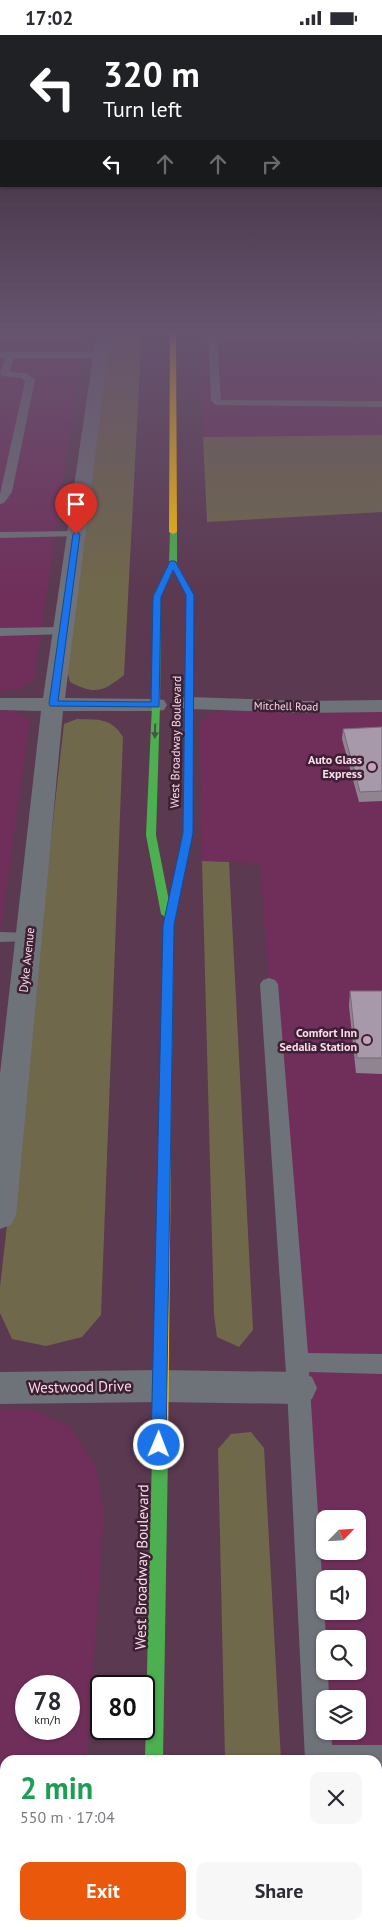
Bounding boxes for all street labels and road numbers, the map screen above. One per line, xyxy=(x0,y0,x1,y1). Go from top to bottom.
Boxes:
street label: West Broadway Boulevard xyxy=(167,676,184,808)
street label: Mitchell Road xyxy=(254,698,318,714)
street label: Dyke Avenue xyxy=(16,927,37,993)
street label: Westwood Drive xyxy=(28,1376,132,1397)
street label: West Broadway Boulevard xyxy=(131,1484,152,1650)

